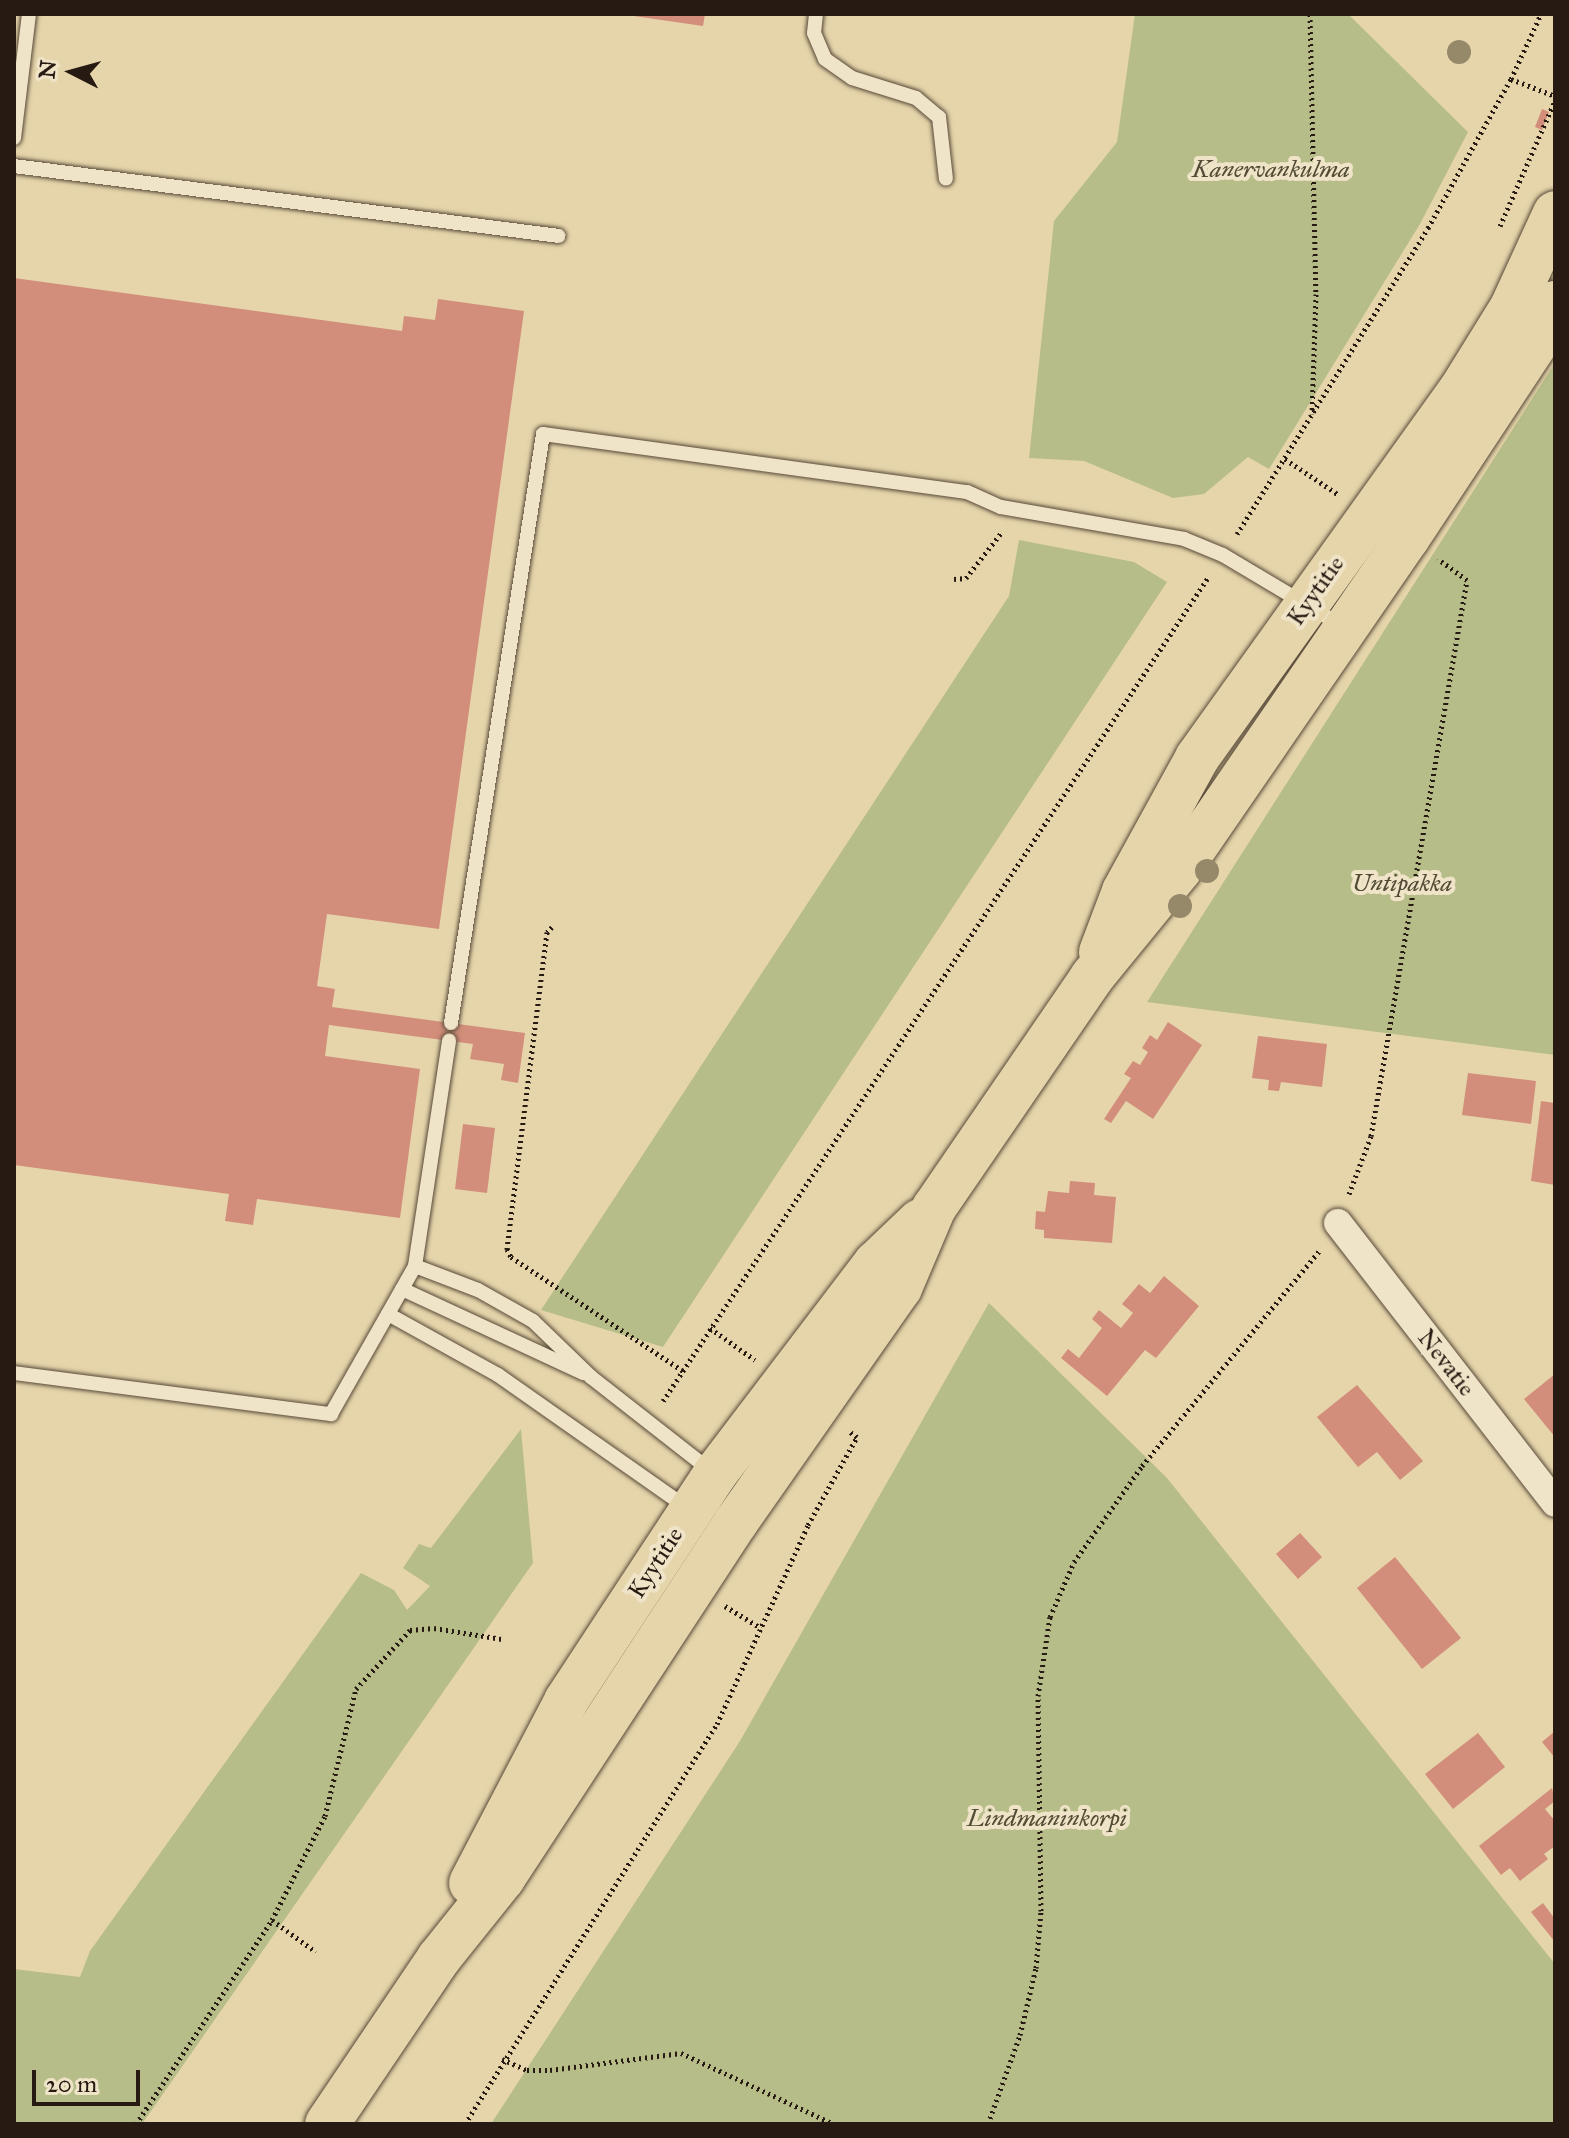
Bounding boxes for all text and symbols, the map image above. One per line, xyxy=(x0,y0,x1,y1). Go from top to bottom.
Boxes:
north arrow xyxy=(32,32,112,112)
text: N xyxy=(33,59,62,80)
park label: Kanervankulma xyxy=(1192,156,1350,184)
street label: Kyytitie xyxy=(1282,551,1350,631)
park label: Untipakka xyxy=(1352,870,1452,898)
street label: Nevatie xyxy=(1411,1324,1481,1402)
street label: Kyytitie xyxy=(623,1522,689,1604)
park label: Lindmaninkorpi xyxy=(967,1805,1127,1833)
scale bar xyxy=(36,2054,144,2104)
text: 20 m xyxy=(46,2069,97,2099)

